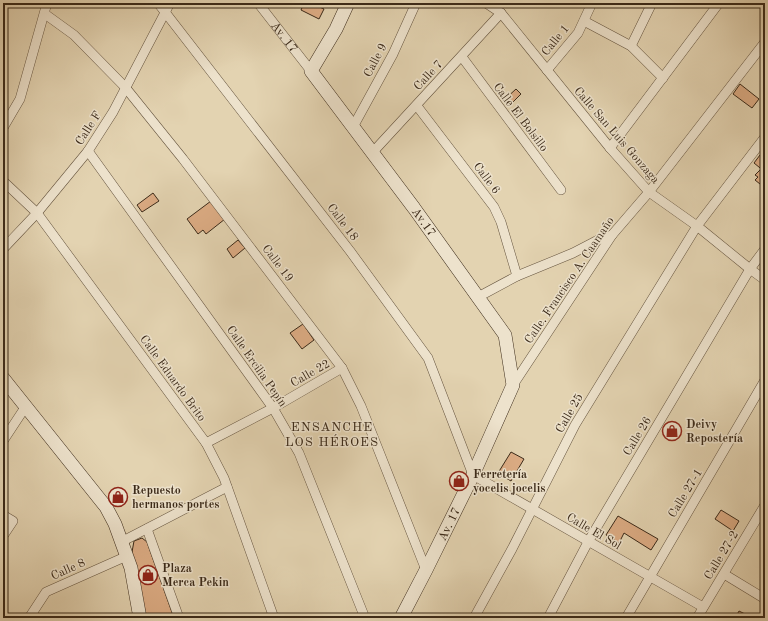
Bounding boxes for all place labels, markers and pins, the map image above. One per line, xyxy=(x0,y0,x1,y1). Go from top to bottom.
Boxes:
place label: Deivy Repostería xyxy=(686,419,743,445)
shop icon: Deivy Repostería xyxy=(661,420,683,442)
place label: Ferretería yocelis jocelis xyxy=(473,469,545,495)
shop icon: Ferretería yocelis jocelis xyxy=(448,470,470,492)
place label: Repuesto hermanos portes xyxy=(132,485,220,511)
shop icon: Repuesto hermanos portes xyxy=(107,486,129,508)
place label: Plaza Merca Pekin xyxy=(162,563,229,589)
shop icon: Plaza Merca Pekin xyxy=(137,564,159,586)

